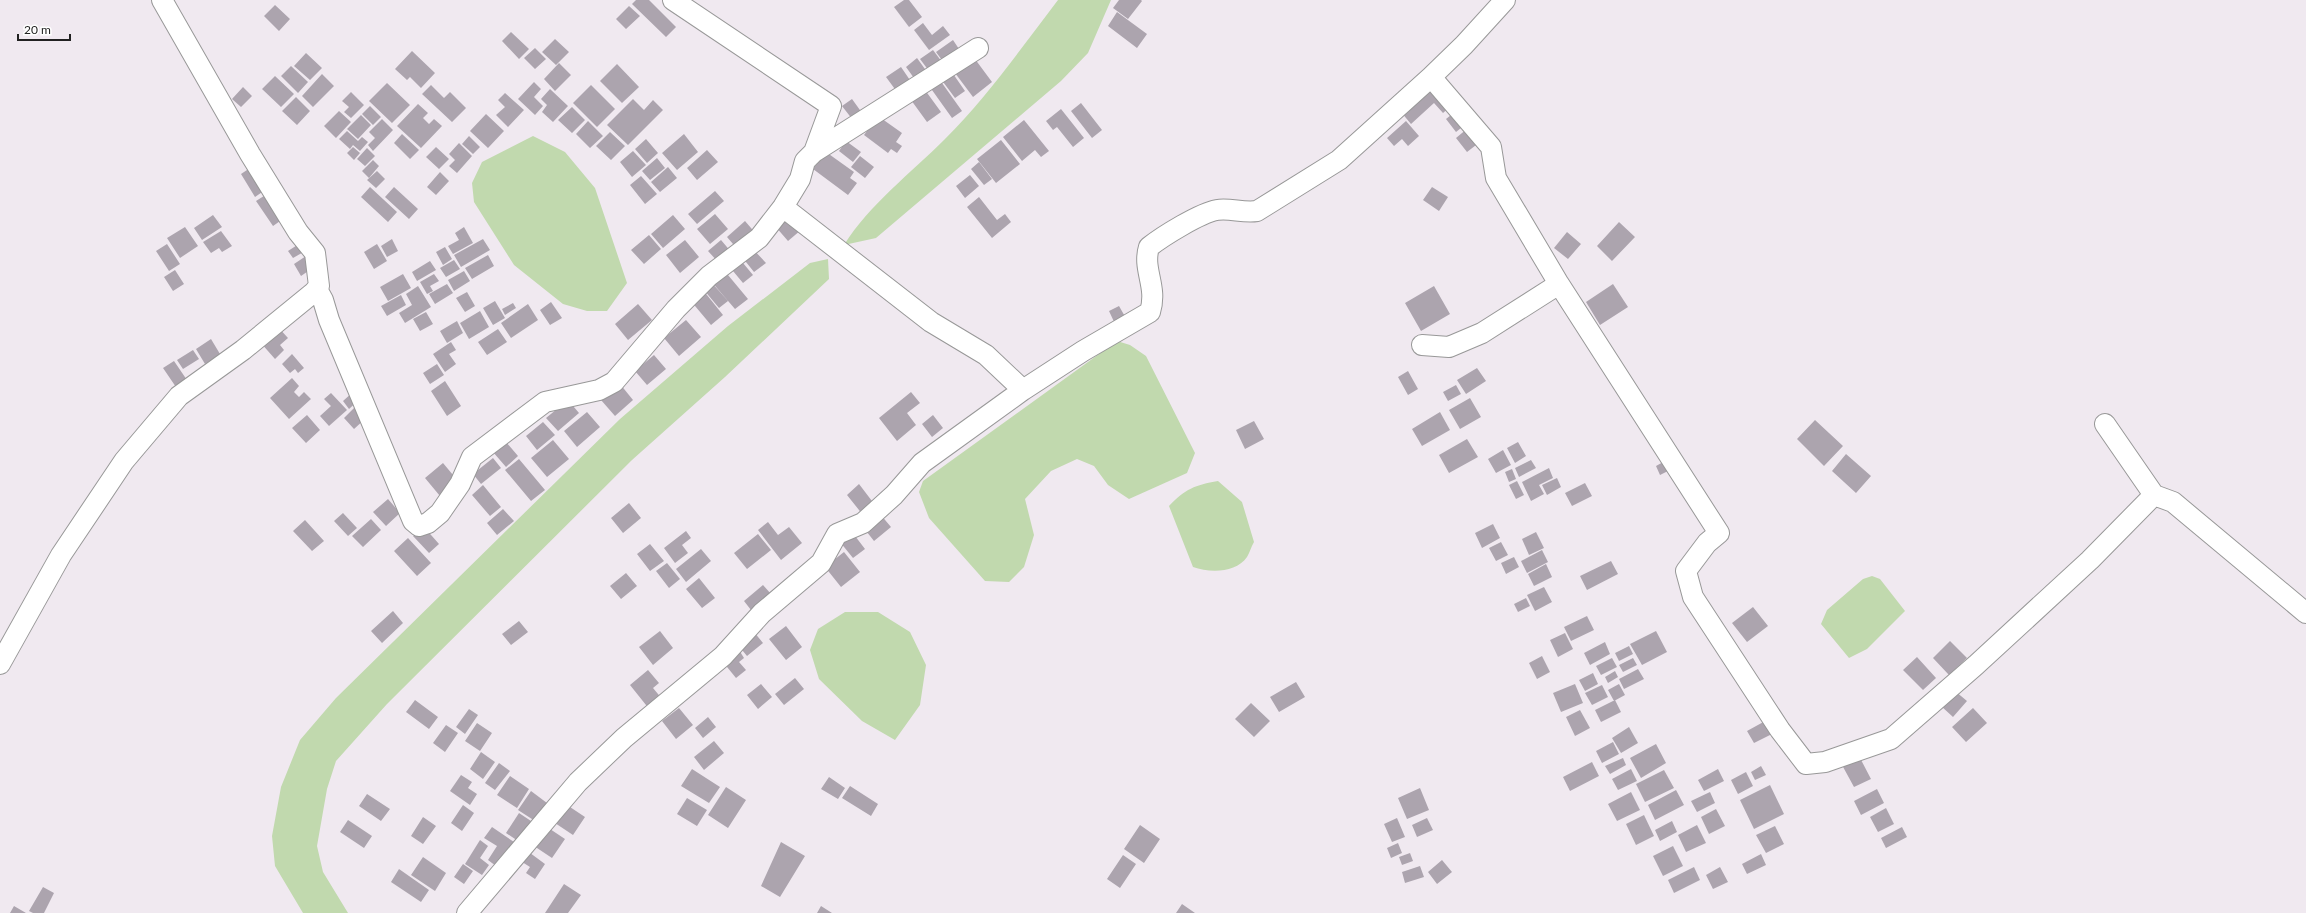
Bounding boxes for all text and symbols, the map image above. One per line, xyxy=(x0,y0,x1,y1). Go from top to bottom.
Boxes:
scale bar xyxy=(18,16,70,42)
text: 20 m xyxy=(24,22,51,37)

